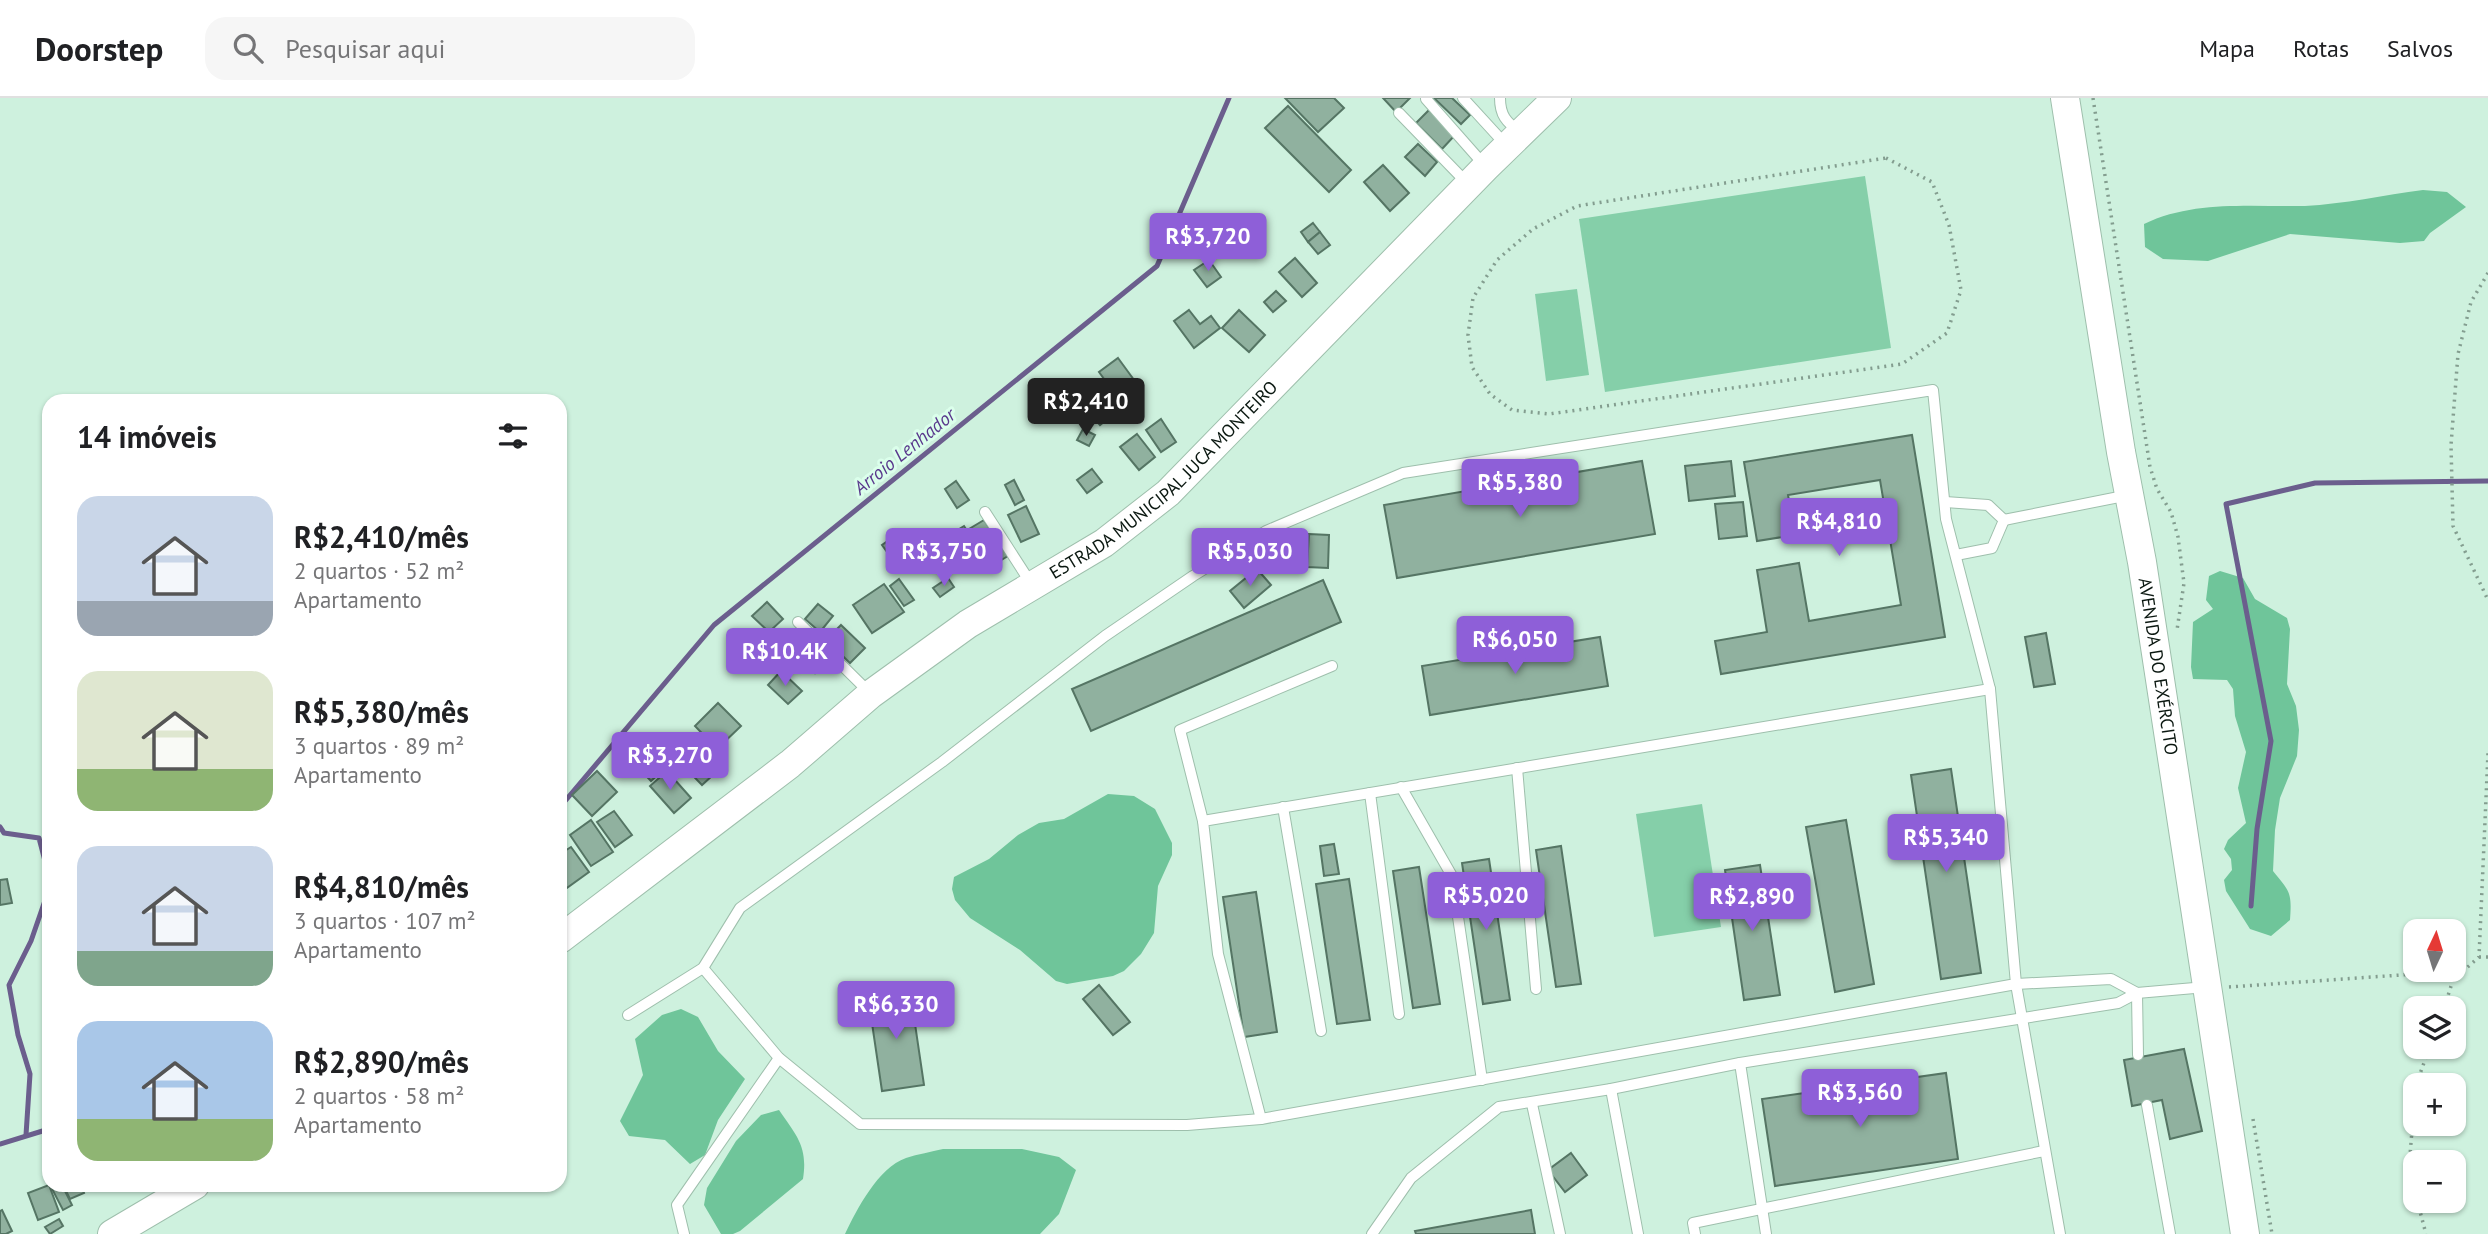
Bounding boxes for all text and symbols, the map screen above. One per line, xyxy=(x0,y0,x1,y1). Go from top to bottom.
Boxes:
search box xyxy=(205,17,695,80)
text: Doorstep xyxy=(35,27,163,70)
icon: search xyxy=(229,29,267,67)
text: Pesquisar aqui xyxy=(285,32,445,65)
text: Mapa xyxy=(2199,33,2255,64)
text: Rotas xyxy=(2293,33,2349,64)
text: Salvos xyxy=(2387,33,2453,64)
pin: R$3,720 xyxy=(1143,214,1273,273)
text: R$3,720 xyxy=(1166,221,1250,250)
street label: ESTRADA MUNICIPAL JUCA MONTEIRO xyxy=(1045,376,1282,584)
pin: R$2,410 xyxy=(1021,378,1151,438)
text: R$2,410 xyxy=(1044,386,1128,415)
water label: Arroio Lenhador xyxy=(848,402,961,500)
text: 14 imóveis xyxy=(77,417,217,456)
icon: filters xyxy=(494,417,532,455)
pin: R$5,380 xyxy=(1455,460,1585,519)
text: R$5,380 xyxy=(1478,467,1562,496)
pin: R$4,810 xyxy=(1774,498,1904,558)
text: R$4,810 xyxy=(1797,506,1881,535)
text: R$2,410/mês xyxy=(294,517,469,556)
icon: home xyxy=(133,524,217,608)
pin: R$3,750 xyxy=(879,528,1009,588)
pin: R$5,030 xyxy=(1185,528,1315,588)
text: R$3,750 xyxy=(902,536,986,565)
text: R$5,030 xyxy=(1208,536,1292,565)
text: 2 quartos · 52 m² xyxy=(294,556,464,585)
street label: AVENIDA DO EXÉRCITO xyxy=(2134,576,2183,757)
text: Apartamento xyxy=(294,585,422,614)
pin: R$6,050 xyxy=(1450,616,1580,676)
text: R$6,050 xyxy=(1473,624,1557,653)
pin: R$10.4K xyxy=(720,628,850,688)
text: R$10.4K xyxy=(742,636,828,665)
text: R$5,380/mês xyxy=(294,692,469,731)
icon: home xyxy=(133,699,217,783)
text: 3 quartos · 89 m² xyxy=(294,731,464,760)
pin: R$3,270 xyxy=(605,732,735,792)
text: R$3,270 xyxy=(628,740,712,769)
text: Apartamento xyxy=(294,760,422,789)
pin: R$5,340 xyxy=(1881,814,2011,874)
text: R$5,340 xyxy=(1904,822,1988,851)
text: R$4,810/mês xyxy=(294,867,469,906)
pin: R$5,020 xyxy=(1421,872,1551,932)
icon: home xyxy=(133,874,217,958)
pin: R$2,890 xyxy=(1687,874,1817,933)
text: R$5,020 xyxy=(1444,880,1528,909)
text: R$2,890 xyxy=(1710,881,1794,910)
text: 3 quartos · 107 m² xyxy=(294,906,476,935)
north arrow xyxy=(2403,919,2466,982)
map controls xyxy=(2403,919,2466,1213)
text: Apartamento xyxy=(294,935,422,964)
pin: R$6,330 xyxy=(831,982,961,1041)
text: R$6,330 xyxy=(854,989,938,1018)
button: layers xyxy=(2403,996,2466,1059)
text: R$2,890/mês xyxy=(294,1042,469,1081)
icon: home xyxy=(133,1049,217,1133)
pin: R$3,560 xyxy=(1795,1070,1925,1129)
button: + xyxy=(2403,1073,2466,1136)
text: R$3,560 xyxy=(1818,1077,1902,1106)
text: 2 quartos · 58 m² xyxy=(294,1081,464,1110)
text: Apartamento xyxy=(294,1110,422,1139)
button: − xyxy=(2403,1150,2466,1213)

